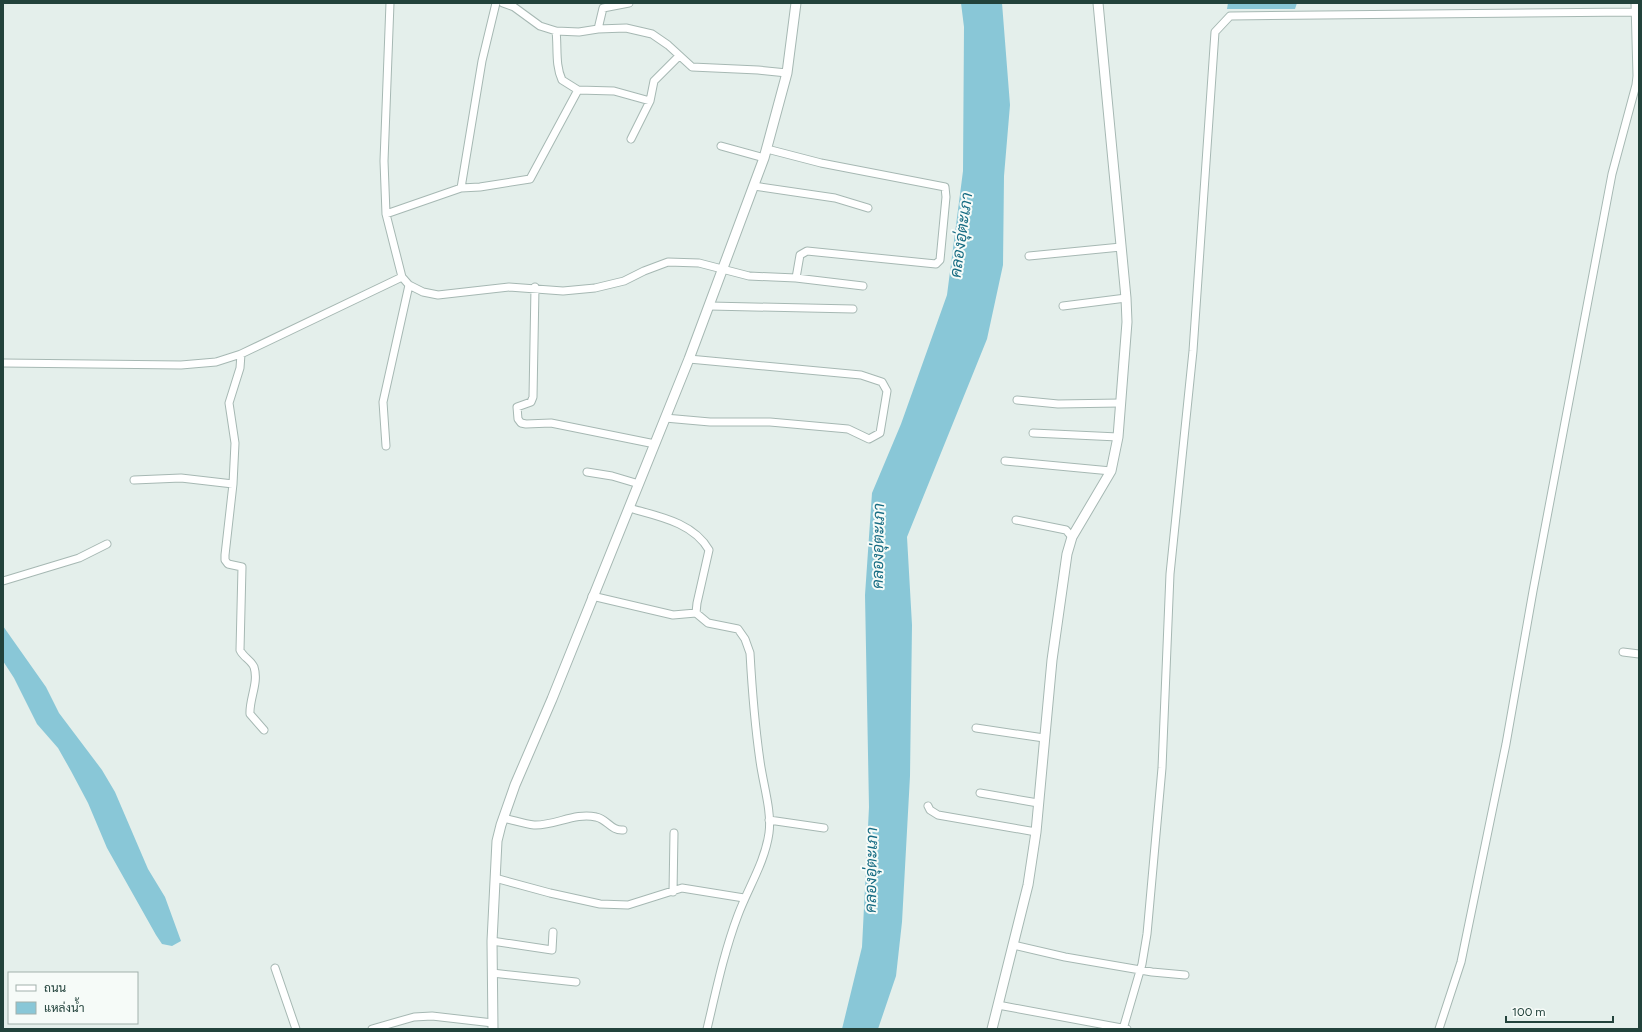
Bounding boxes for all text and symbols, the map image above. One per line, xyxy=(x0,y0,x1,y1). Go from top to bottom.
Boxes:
water label: คลองอุ่ตะเภา xyxy=(945,191,978,279)
water label: คลองอุ่ตะเภา xyxy=(867,503,890,589)
water label: คลองอุ่ตะเภา xyxy=(860,827,883,913)
legend xyxy=(8,972,138,1024)
text: ถนน xyxy=(44,981,67,995)
text: แหล่งน้ำ xyxy=(44,997,84,1015)
scale bar xyxy=(1506,998,1613,1024)
text: 100 m xyxy=(1512,1005,1546,1019)

